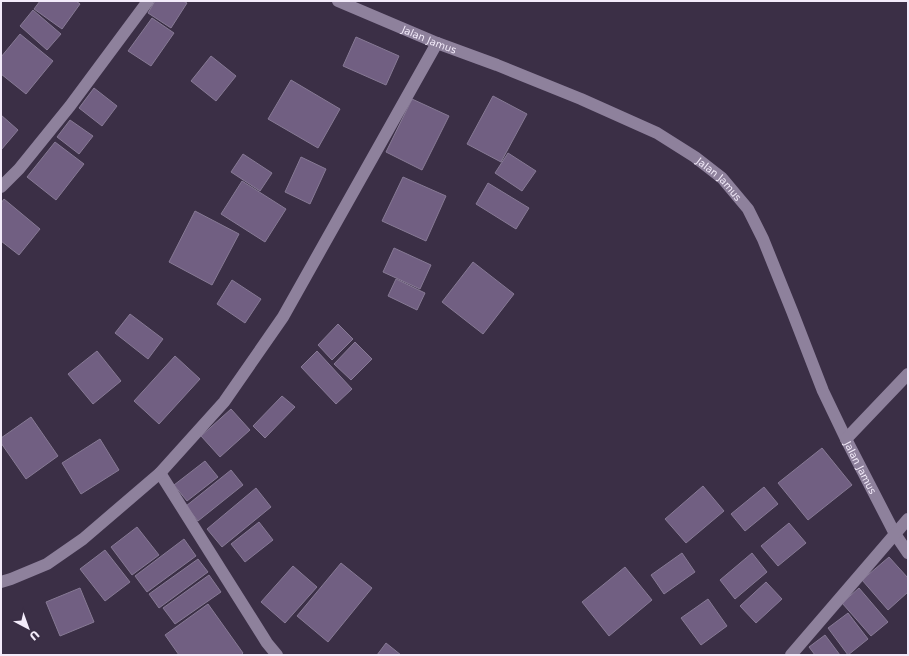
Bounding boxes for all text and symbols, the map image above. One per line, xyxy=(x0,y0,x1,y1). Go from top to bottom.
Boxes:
street label: Jalan Jamus xyxy=(399,23,458,56)
street label: Jalan Jamus xyxy=(693,155,744,203)
street label: Jalan Jamus xyxy=(842,438,878,496)
north arrow xyxy=(8,608,48,648)
text: U xyxy=(27,627,42,643)

